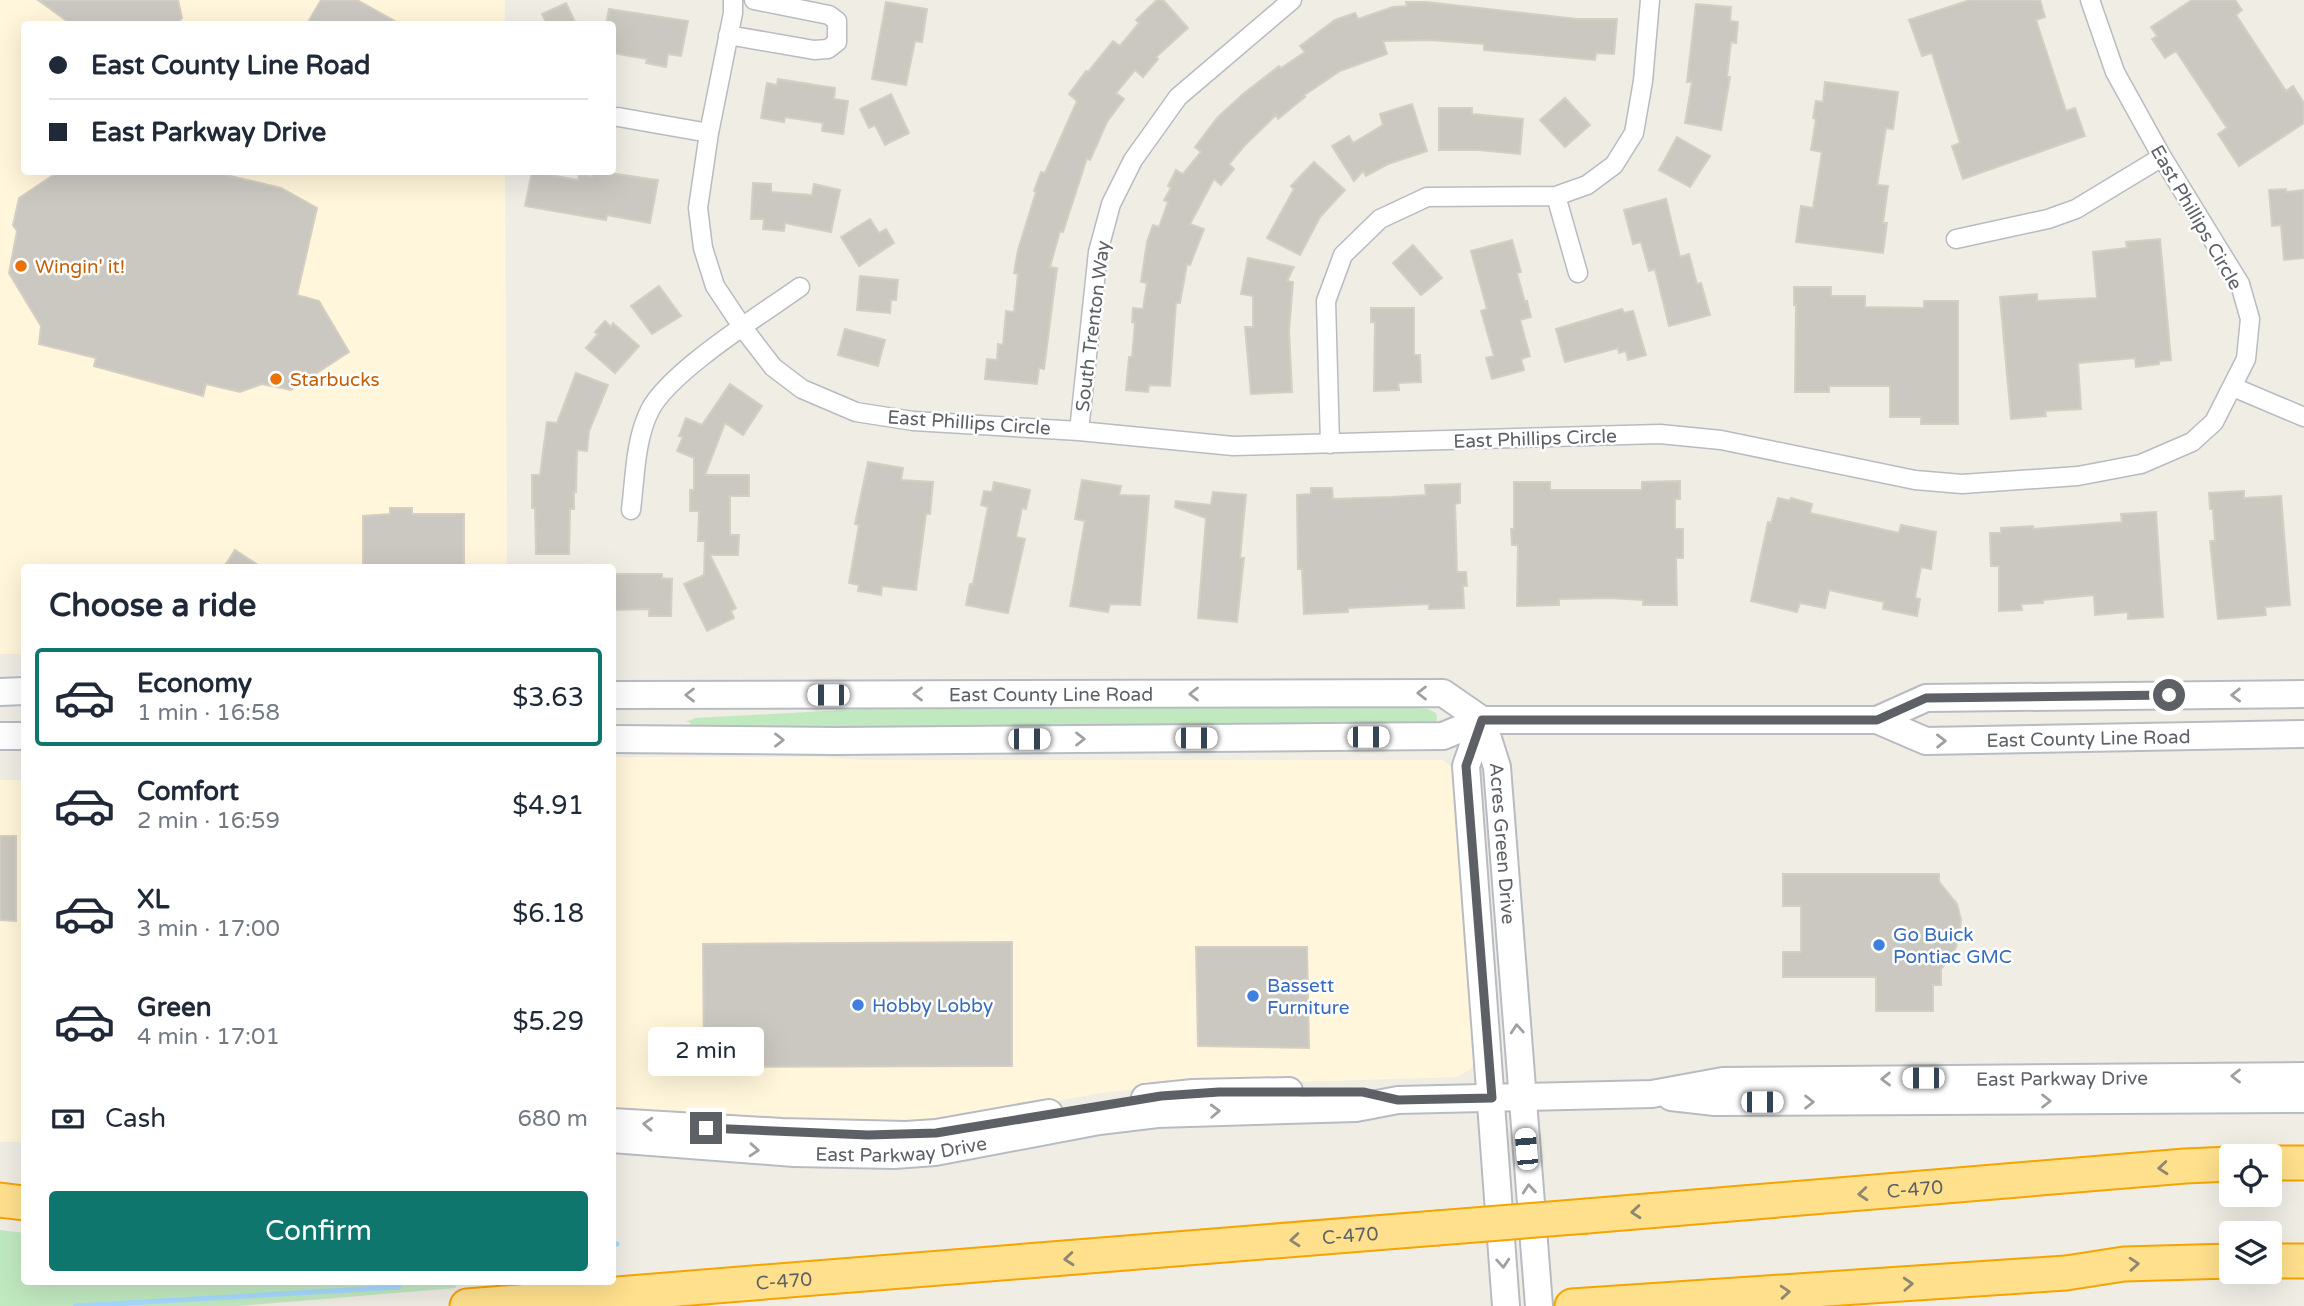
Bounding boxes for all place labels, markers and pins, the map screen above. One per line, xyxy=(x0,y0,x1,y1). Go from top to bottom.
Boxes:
place label: Wingin' it! xyxy=(35,256,125,278)
marker: Wingin' it! xyxy=(13,258,29,274)
place label: Starbucks xyxy=(290,369,380,391)
marker: Starbucks xyxy=(268,371,284,387)
place label: Go Buick Pontiac GMC xyxy=(1893,924,2012,968)
marker: Go Buick Pontiac GMC xyxy=(1871,937,1887,953)
place label: Bassett Furniture xyxy=(1267,975,1350,1019)
marker: Bassett Furniture xyxy=(1245,988,1261,1004)
place label: Hobby Lobby xyxy=(872,995,993,1017)
marker: Hobby Lobby xyxy=(850,997,866,1013)

